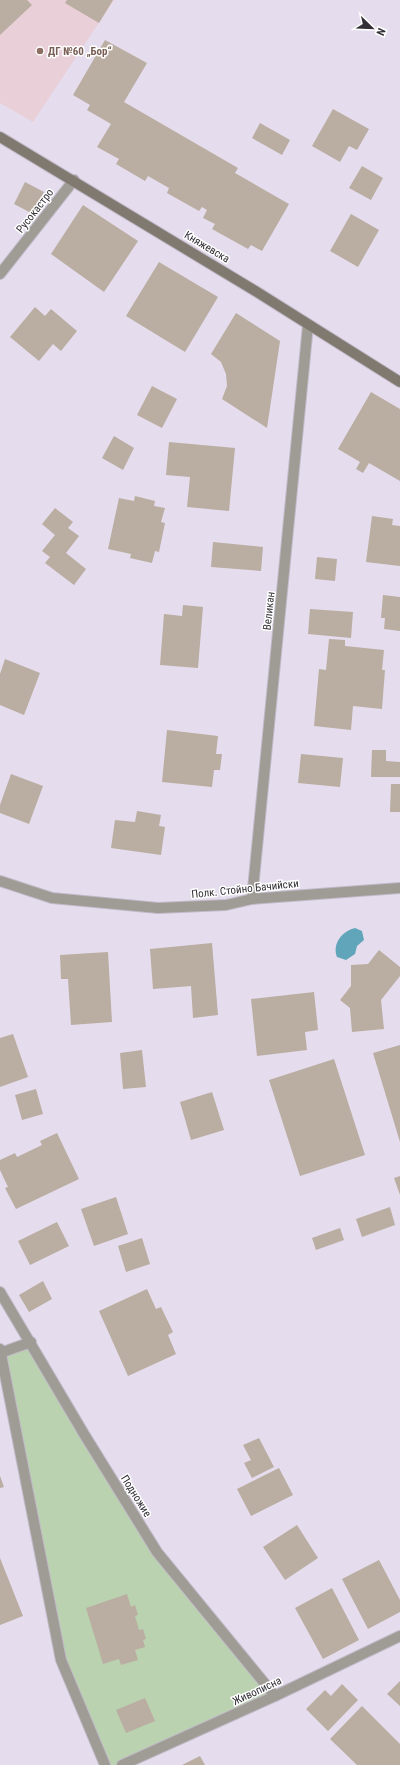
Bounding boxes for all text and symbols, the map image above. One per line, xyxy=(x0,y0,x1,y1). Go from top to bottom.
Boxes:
north arrow xyxy=(352,8,392,48)
text: N xyxy=(373,26,388,38)
place label: ДГ №60 „Бор“ xyxy=(48,45,112,58)
marker: ДГ №60 „Бор“ xyxy=(35,46,45,56)
street label: Русокастро xyxy=(14,186,57,236)
street label: Княжевска xyxy=(182,228,232,266)
street label: Великан xyxy=(261,591,277,631)
street label: Полк. Стойно Бачийски xyxy=(191,877,299,901)
street label: Подножие xyxy=(118,1473,154,1519)
street label: Живописна xyxy=(230,1674,284,1708)

